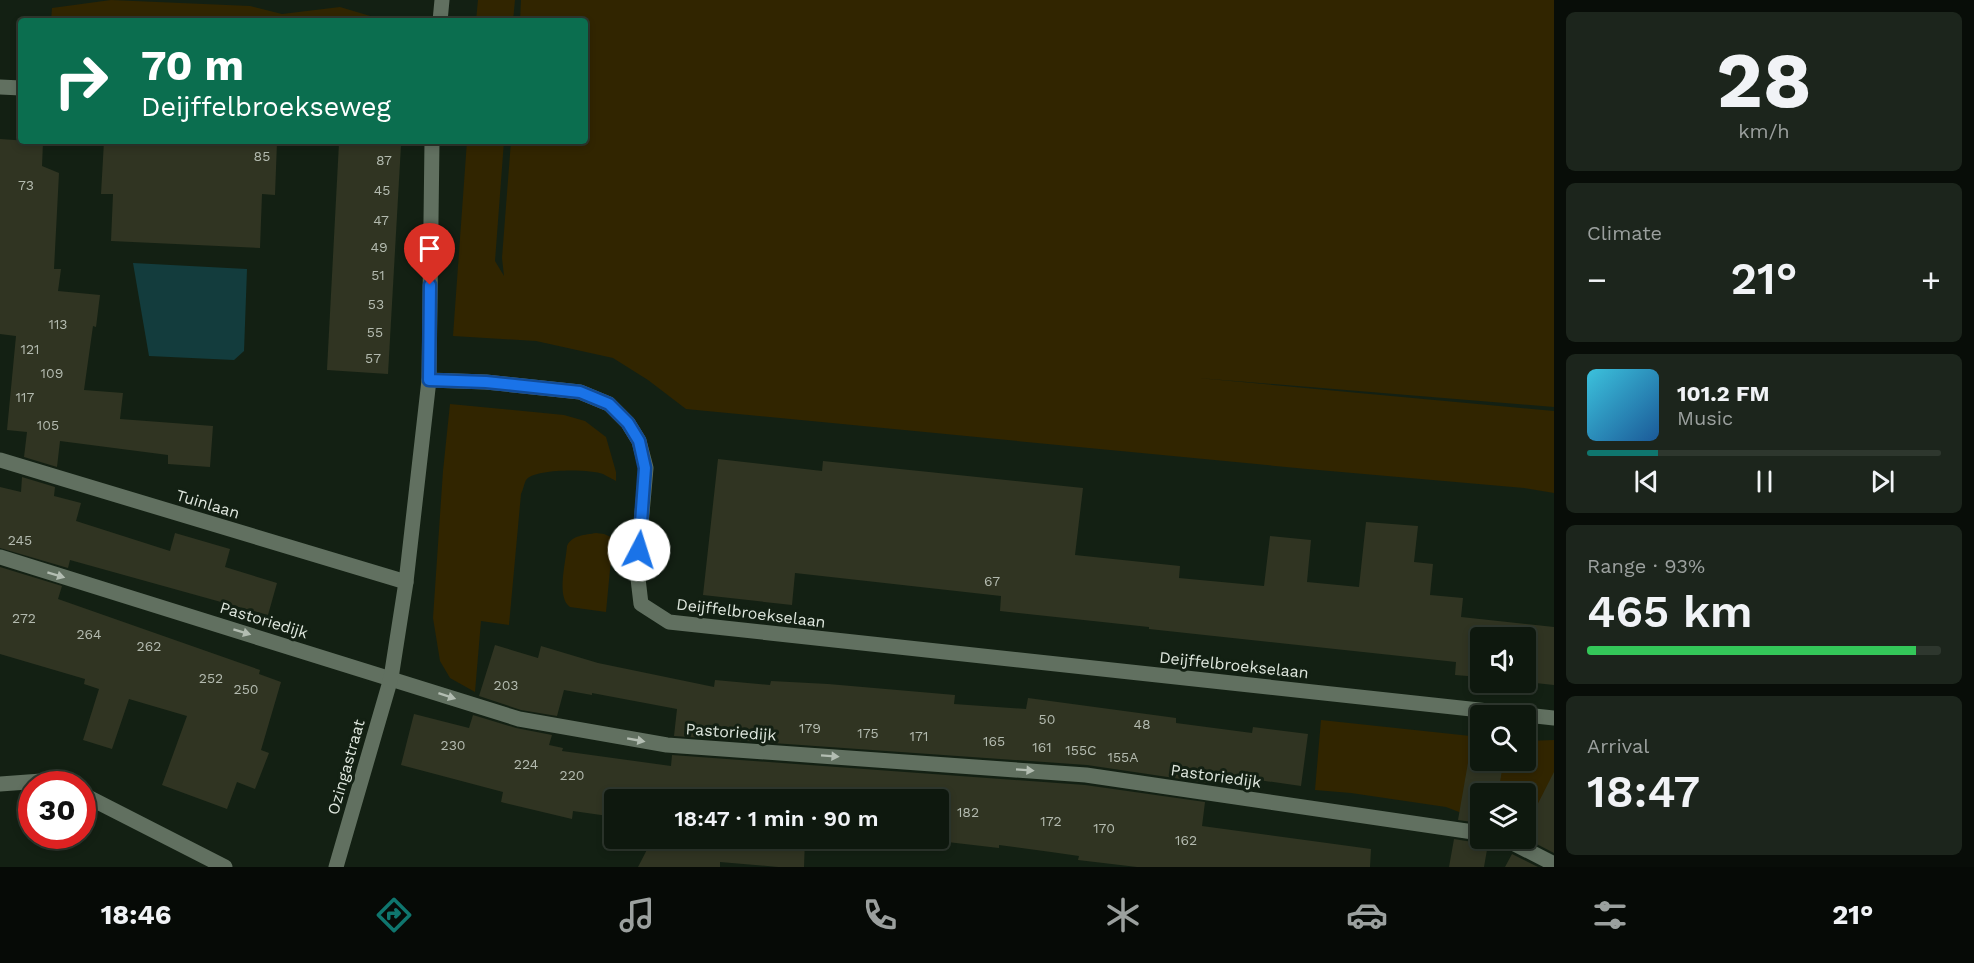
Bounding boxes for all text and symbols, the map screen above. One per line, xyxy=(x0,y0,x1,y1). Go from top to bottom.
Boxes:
text: 28 xyxy=(1716,34,1812,126)
text: 70 m xyxy=(141,41,244,90)
icon: right xyxy=(42,42,120,120)
text: Deijffelbroekseweg xyxy=(141,91,391,123)
text: km/h xyxy=(1738,119,1790,143)
house number: 85 xyxy=(254,148,270,164)
house number: 87 xyxy=(376,152,392,168)
house number: 73 xyxy=(18,177,34,193)
house number: 45 xyxy=(374,182,390,198)
house number: 47 xyxy=(373,212,389,228)
text: Climate xyxy=(1587,221,1662,245)
pin xyxy=(404,223,455,285)
icon: arrive xyxy=(413,232,446,265)
house number: 49 xyxy=(370,239,388,255)
text: 21° xyxy=(1730,252,1798,305)
text: − xyxy=(1587,260,1607,299)
text: + xyxy=(1921,260,1941,299)
house number: 51 xyxy=(371,267,385,283)
house number: 53 xyxy=(368,296,384,312)
house number: 113 xyxy=(48,316,68,332)
house number: 55 xyxy=(367,324,383,340)
house number: 121 xyxy=(20,341,40,357)
house number: 57 xyxy=(365,350,381,366)
house number: 109 xyxy=(41,365,63,381)
text: 101.2 FM xyxy=(1677,381,1769,406)
house number: 117 xyxy=(16,389,35,405)
text: Music xyxy=(1677,406,1733,430)
house number: 105 xyxy=(37,417,59,433)
icon: previous xyxy=(1630,465,1663,498)
icon: pause xyxy=(1748,465,1781,498)
icon: next xyxy=(1866,465,1899,498)
street label: Tuinlaan xyxy=(174,485,242,523)
position arrow xyxy=(607,518,671,582)
house number: 245 xyxy=(8,532,32,548)
text: Range · 93% xyxy=(1587,554,1705,578)
one-way arrow xyxy=(47,570,65,580)
house number: 67 xyxy=(984,573,1000,589)
text: 465 km xyxy=(1587,585,1753,638)
street label: Deijffelbroekselaan xyxy=(675,594,827,632)
street label: Pastoriedijk xyxy=(218,598,310,642)
house number: 272 xyxy=(12,610,36,626)
house number: 264 xyxy=(76,626,102,642)
map controls xyxy=(1470,627,1536,849)
button: sound xyxy=(1470,627,1536,693)
one-way arrow xyxy=(233,628,251,637)
house number: 262 xyxy=(137,638,161,654)
street label: Deijffelbroekselaan xyxy=(1158,648,1310,682)
house number: 252 xyxy=(199,670,223,686)
house number: 203 xyxy=(494,677,518,693)
house number: 250 xyxy=(233,681,259,697)
one-way arrow xyxy=(438,691,456,701)
button: search xyxy=(1470,705,1536,771)
house number: 50 xyxy=(1039,711,1055,727)
house number: 48 xyxy=(1133,716,1151,732)
street label: Ozingastraat xyxy=(323,717,369,817)
street label: Pastoriedijk xyxy=(685,719,777,745)
house number: 179 xyxy=(799,720,821,736)
house number: 175 xyxy=(857,725,879,741)
house number: 171 xyxy=(910,728,928,744)
house number: 165 xyxy=(983,733,1005,749)
text: Arrival xyxy=(1587,734,1649,758)
one-way arrow xyxy=(627,736,646,745)
house number: 230 xyxy=(440,737,466,753)
house number: 161 xyxy=(1032,739,1052,755)
house number: 155C xyxy=(1065,742,1097,758)
house number: 155A xyxy=(1108,749,1139,765)
one-way arrow xyxy=(821,752,840,761)
house number: 224 xyxy=(514,756,538,772)
street label: Pastoriedijk xyxy=(1170,760,1262,792)
one-way arrow xyxy=(1015,765,1034,775)
text: 18:47 xyxy=(1587,765,1700,818)
house number: 220 xyxy=(559,767,585,783)
speed limit sign: 30 xyxy=(18,771,96,849)
button: layers xyxy=(1470,783,1536,849)
house number: 182 xyxy=(957,804,979,820)
text: 18:47 · 1 min · 90 m xyxy=(674,806,879,831)
house number: 172 xyxy=(1040,813,1062,829)
house number: 170 xyxy=(1093,820,1115,836)
house number: 162 xyxy=(1175,832,1197,848)
icon: directions xyxy=(373,894,415,936)
icon: music xyxy=(616,894,658,936)
icon: phone xyxy=(859,894,901,936)
icon: climate xyxy=(1102,894,1144,936)
icon: car xyxy=(1346,894,1388,936)
icon: filters xyxy=(1589,894,1631,936)
text: 18:46 xyxy=(101,899,171,931)
text: 21° xyxy=(1832,899,1873,931)

